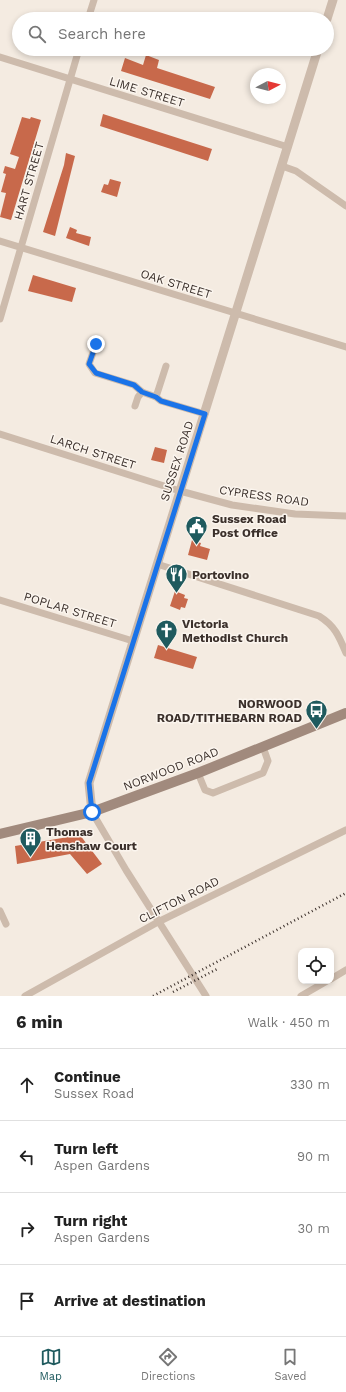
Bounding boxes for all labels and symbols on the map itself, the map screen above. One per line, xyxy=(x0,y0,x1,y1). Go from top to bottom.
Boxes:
north arrow xyxy=(250,68,286,104)
street label: LIME STREET xyxy=(108,74,186,110)
street label: HART STREET xyxy=(11,140,47,222)
street label: OAK STREET xyxy=(139,267,213,301)
route end xyxy=(87,335,105,353)
street label: SUSSEX ROAD xyxy=(157,419,197,503)
street label: LARCH STREET xyxy=(48,432,138,472)
street label: CYPRESS ROAD xyxy=(218,483,310,509)
place label: Sussex Road Post Office xyxy=(212,512,287,540)
public building icon: Sussex Road Post Office xyxy=(183,513,209,546)
restaurant icon: Portovino xyxy=(163,562,189,595)
place label: Portovino xyxy=(192,568,249,582)
street label: POPLAR STREET xyxy=(22,589,118,631)
place label: Victoria Methodist Church xyxy=(182,617,288,645)
church icon: Victoria Methodist Church xyxy=(154,618,180,651)
place label: NORWOOD ROAD/TITHEBARN ROAD xyxy=(157,697,302,725)
bus stop icon: NORWOOD ROAD/TITHEBARN ROAD xyxy=(304,698,330,731)
street label: NORWOOD ROAD xyxy=(121,744,221,794)
route start xyxy=(83,803,101,821)
place label: Thomas Henshaw Court xyxy=(46,825,138,853)
building icon: Thomas Henshaw Court xyxy=(17,826,43,859)
street label: CLIFTON ROAD xyxy=(136,874,222,926)

